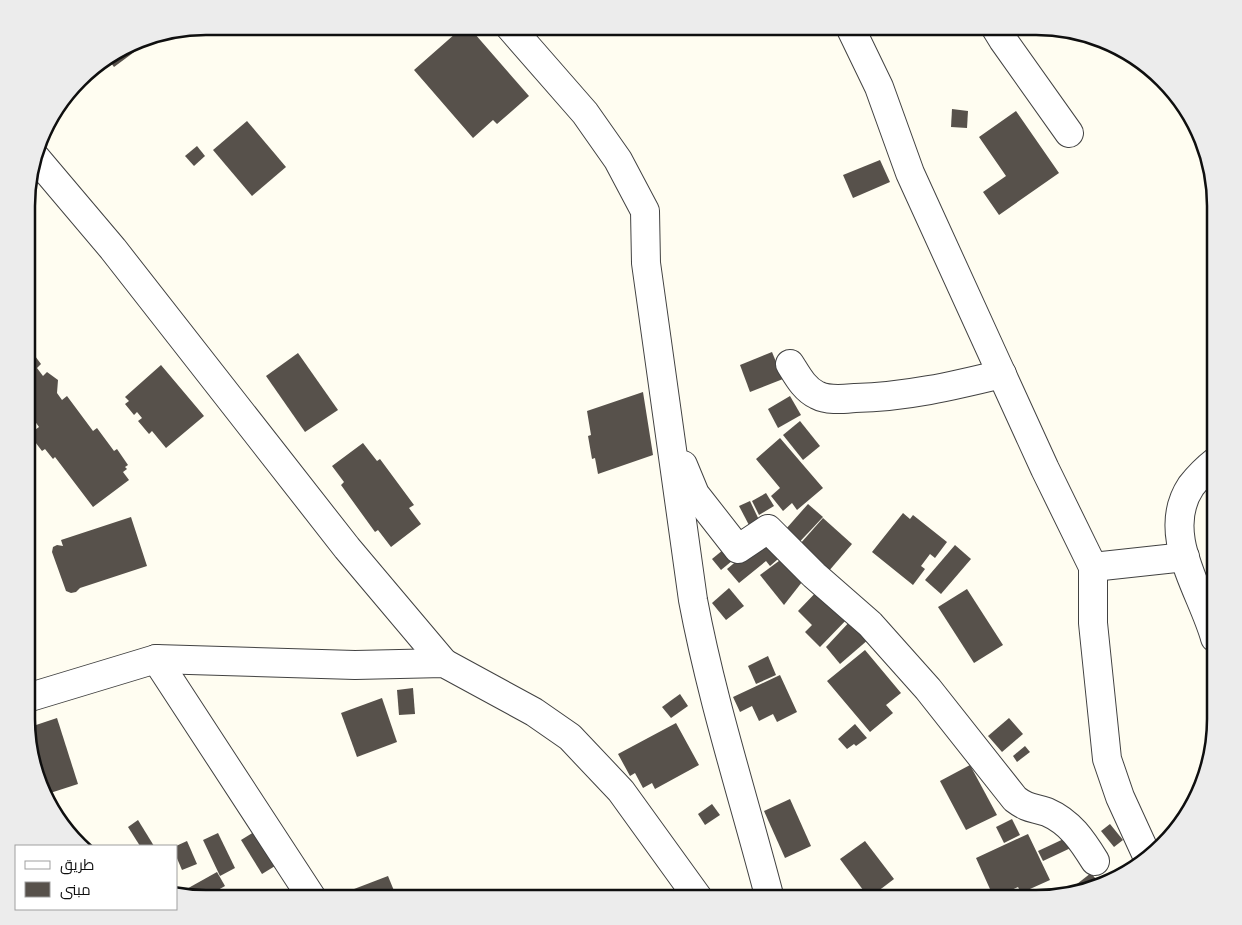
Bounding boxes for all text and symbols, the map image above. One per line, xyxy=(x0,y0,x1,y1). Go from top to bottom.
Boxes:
legend xyxy=(15,845,178,910)
text: طريق xyxy=(60,855,94,875)
text: مبنى xyxy=(60,880,91,900)

